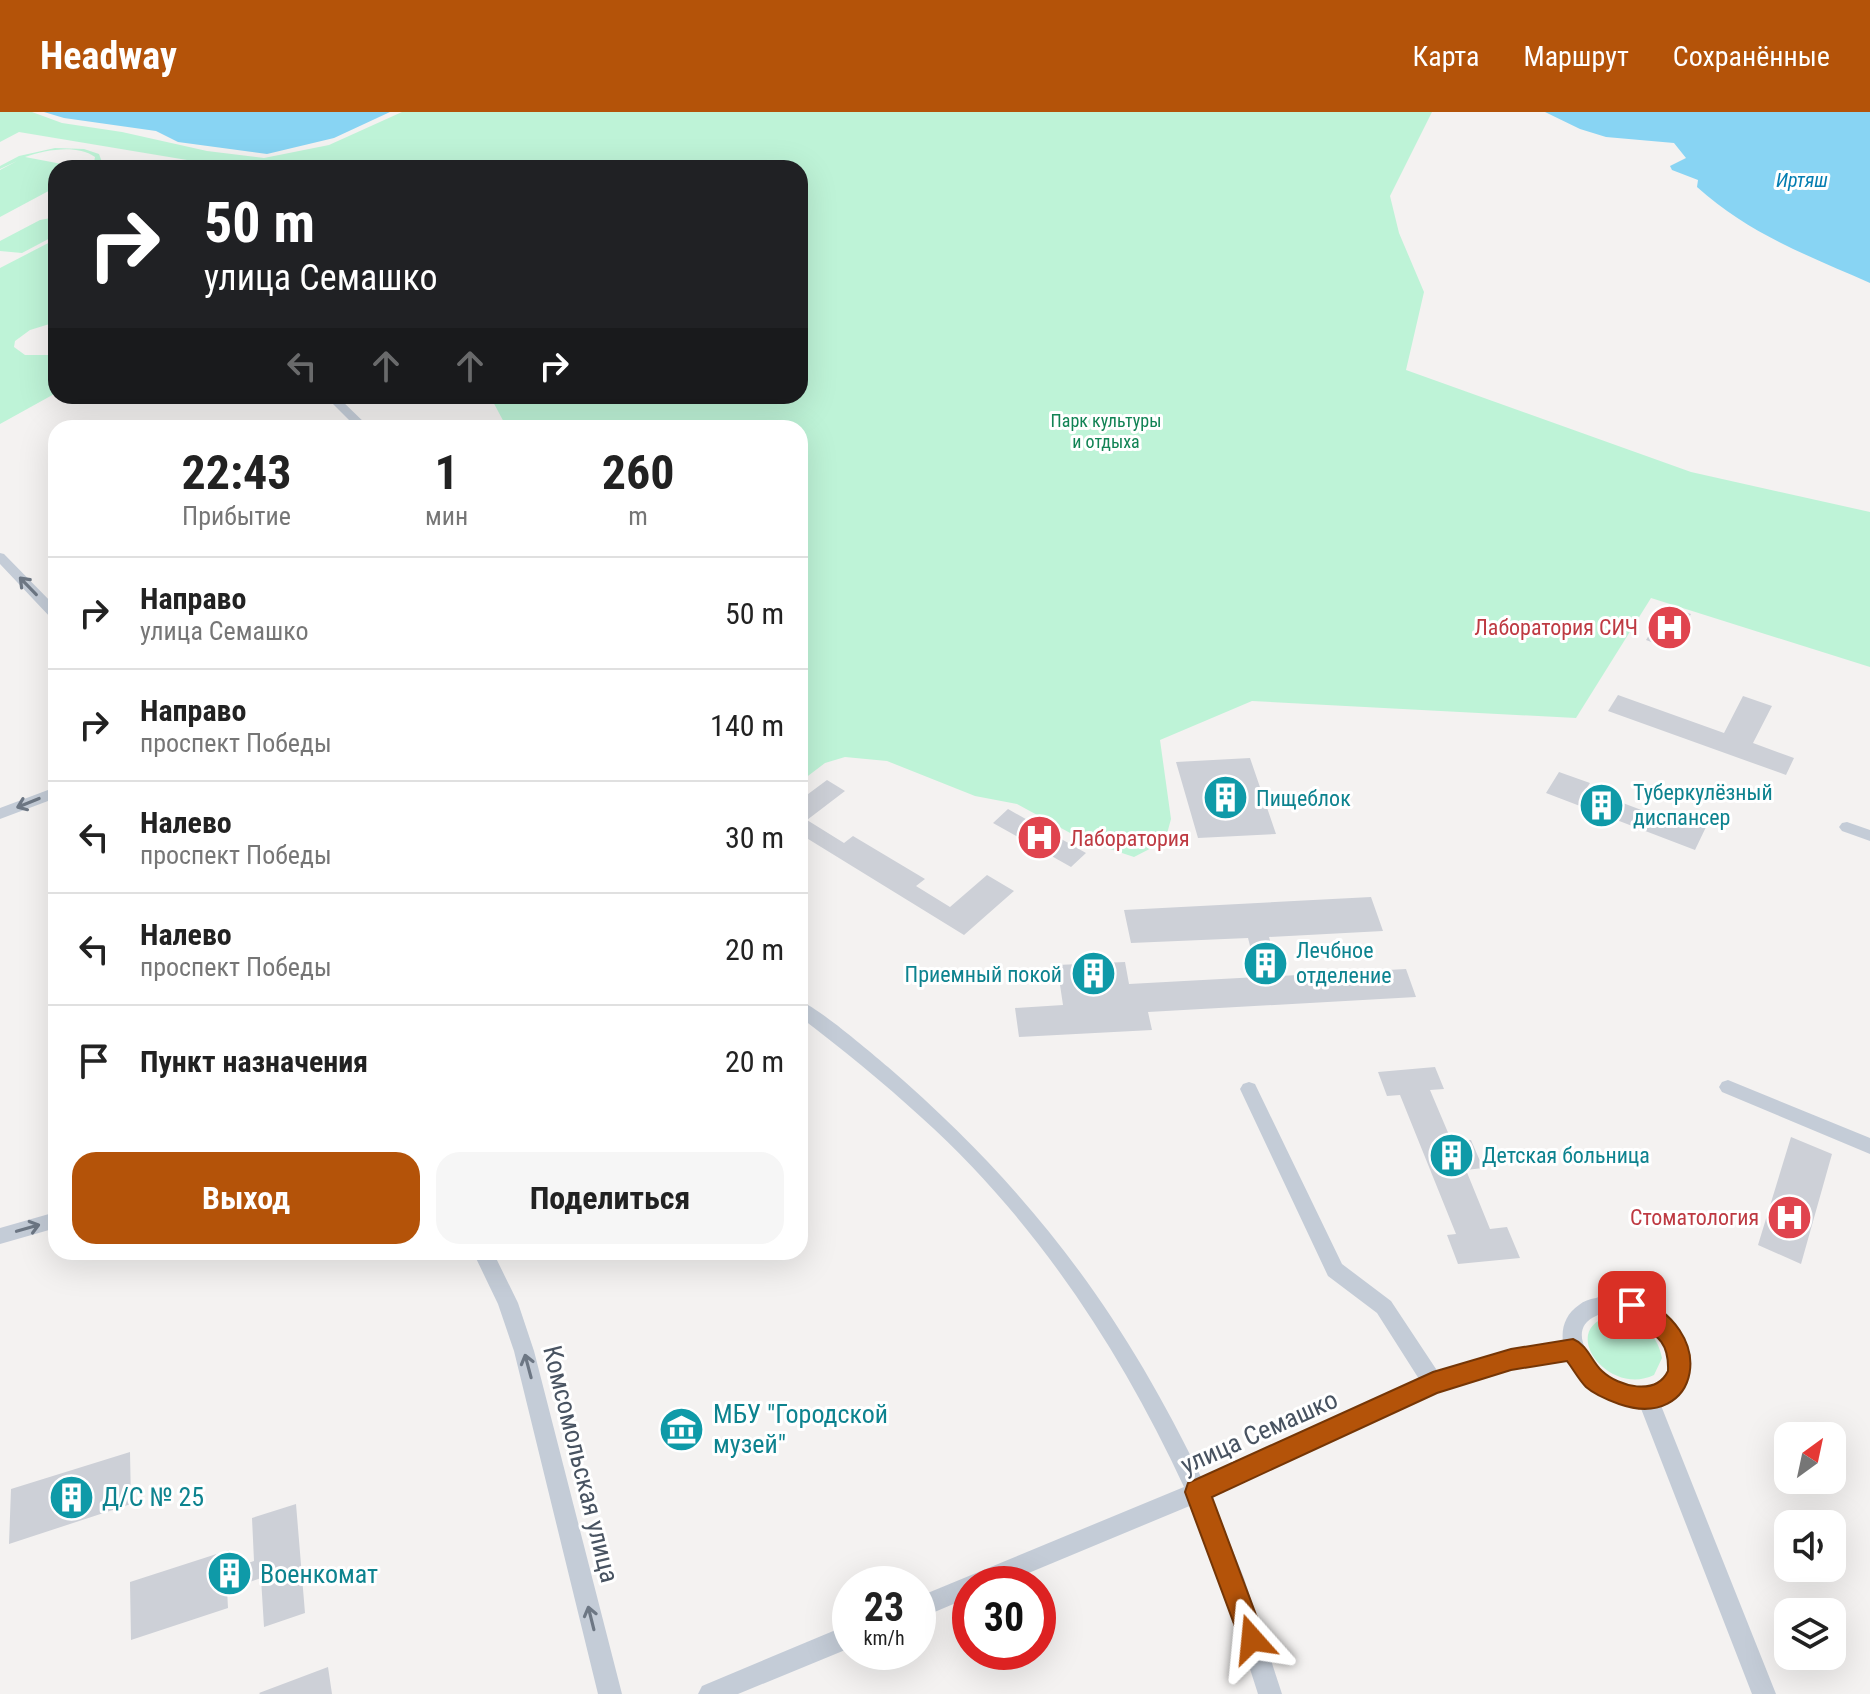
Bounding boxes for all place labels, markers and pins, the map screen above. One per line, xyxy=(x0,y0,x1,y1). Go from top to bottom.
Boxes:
hospital icon: Лаборатория СИЧ xyxy=(1645,603,1693,651)
place label: Лаборатория СИЧ xyxy=(1474,615,1638,640)
building icon: Пищеблок xyxy=(1201,774,1249,822)
place label: Туберкулёзный диспансер xyxy=(1633,780,1773,830)
building icon: Туберкулёзный диспансер xyxy=(1578,781,1626,829)
place label: Пищеблок xyxy=(1256,786,1351,811)
hospital icon: Лаборатория xyxy=(1015,814,1063,862)
place label: Лаборатория xyxy=(1070,826,1190,851)
place label: Лечбное отделение xyxy=(1296,938,1392,988)
building icon: Лечбное отделение xyxy=(1241,939,1289,987)
building icon: Приемный покой xyxy=(1069,950,1117,998)
place label: Приемный покой xyxy=(905,962,1062,987)
building icon: Детская больница xyxy=(1427,1131,1475,1179)
place label: Детская больница xyxy=(1482,1143,1650,1168)
hospital icon: Стоматология xyxy=(1766,1193,1814,1241)
place label: Стоматология xyxy=(1630,1205,1759,1230)
pin xyxy=(1598,1271,1666,1339)
place label: МБУ "Городской музей" xyxy=(713,1399,888,1459)
museum icon: МБУ "Городской музей" xyxy=(658,1405,706,1453)
building icon: Д/С № 25 xyxy=(47,1473,95,1521)
place label: Д/С № 25 xyxy=(102,1482,204,1512)
building icon: Военкомат xyxy=(205,1550,253,1598)
place label: Военкомат xyxy=(260,1559,378,1589)

